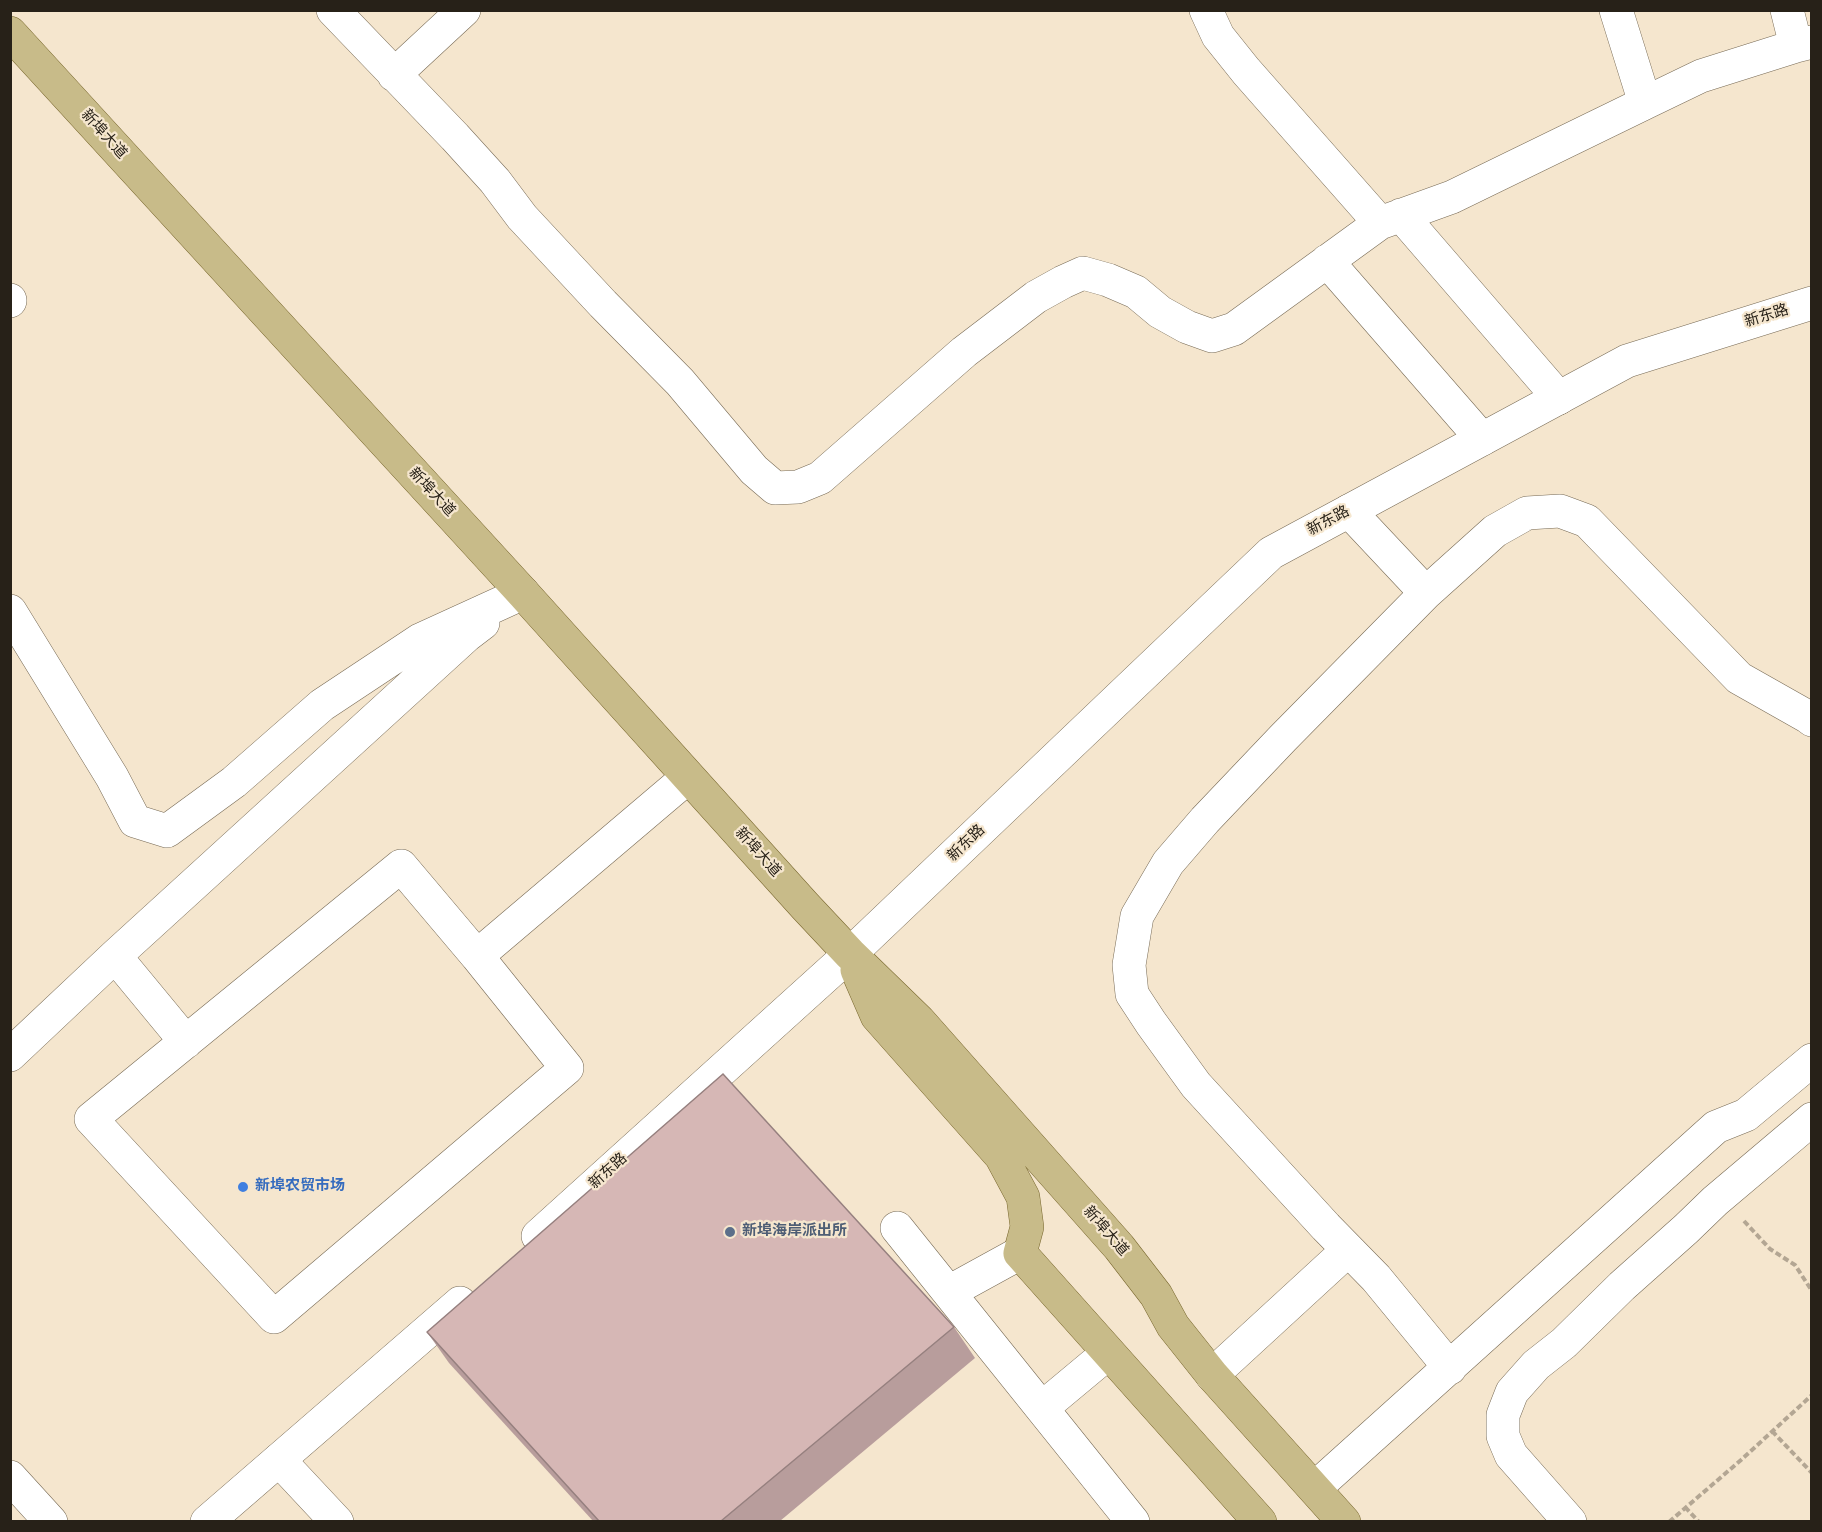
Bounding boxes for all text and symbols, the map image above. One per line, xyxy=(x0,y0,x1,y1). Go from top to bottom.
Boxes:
street label: 新埠大道 xyxy=(76,107,130,163)
street label: 新东路 xyxy=(1743,302,1791,332)
street label: 新埠大道 xyxy=(404,465,458,521)
street label: 新东路 xyxy=(1305,503,1353,541)
street label: 新东路 xyxy=(945,822,989,866)
street label: 新埠大道 xyxy=(730,825,784,881)
street label: 新东路 xyxy=(586,1150,632,1194)
place label: 新埠农贸市场 xyxy=(255,1178,345,1196)
marker: 新埠农贸市场 xyxy=(236,1180,250,1194)
street label: 新埠大道 xyxy=(1079,1203,1131,1261)
place label: 新埠海岸派出所 xyxy=(742,1223,847,1241)
marker: 新埠海岸派出所 xyxy=(723,1225,737,1239)

